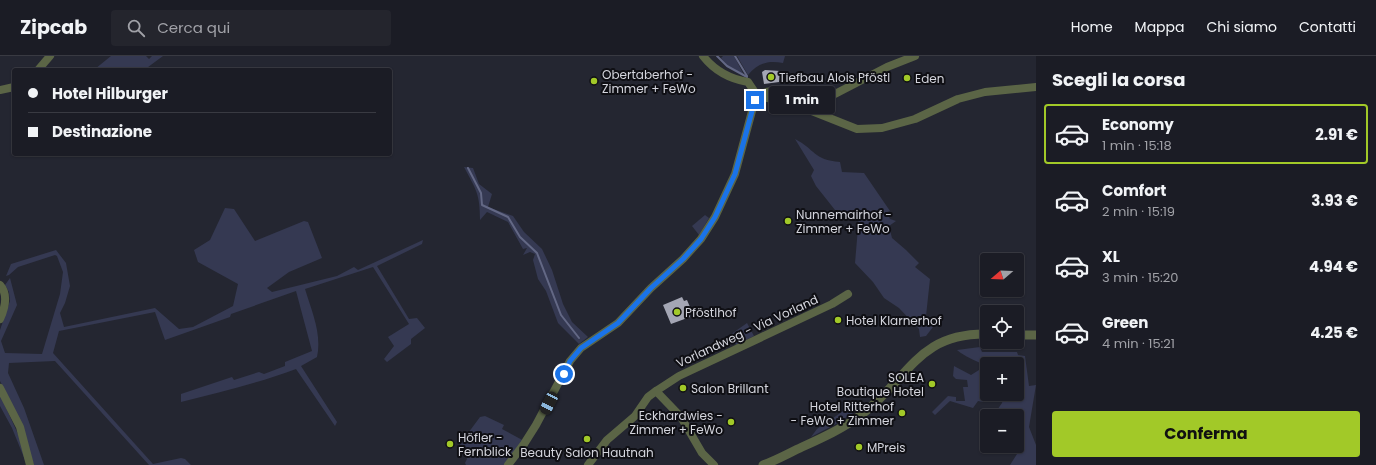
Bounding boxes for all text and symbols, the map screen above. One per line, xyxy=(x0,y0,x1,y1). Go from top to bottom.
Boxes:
search box xyxy=(111,10,391,46)
text: Zipcab xyxy=(20,14,87,41)
icon: search xyxy=(125,17,147,39)
text: Cerca qui xyxy=(157,17,230,38)
text: Home xyxy=(1071,17,1113,37)
text: Mappa xyxy=(1135,17,1185,37)
text: Chi siamo xyxy=(1207,17,1277,37)
text: Contatti xyxy=(1299,17,1356,37)
place label: Obertaberhof - Zimmer + FeWo xyxy=(602,66,696,97)
text: Scegli la corsa xyxy=(1052,67,1185,92)
place label: Tiefbau Alois Pföstl xyxy=(779,69,890,86)
place label: Eden xyxy=(915,70,944,87)
marker: Tiefbau Alois Pföstl xyxy=(766,72,776,82)
marker: Eden xyxy=(902,73,912,83)
marker: Obertaberhof - Zimmer + FeWo xyxy=(589,76,599,86)
text: Hotel Hilburger xyxy=(52,83,168,104)
callout: 1 min xyxy=(769,86,835,114)
text: 1 min xyxy=(785,90,819,109)
route end xyxy=(746,91,764,109)
text: Economy xyxy=(1102,114,1174,135)
icon: car xyxy=(1054,116,1090,152)
text: Destinazione xyxy=(52,121,152,142)
text: 2.91 € xyxy=(1315,124,1358,145)
text: 1 min · 15:18 xyxy=(1102,136,1172,155)
text: Comfort xyxy=(1102,180,1166,201)
icon: car xyxy=(1054,182,1090,218)
text: 3.93 € xyxy=(1311,190,1358,211)
text: 2 min · 15:19 xyxy=(1102,202,1175,221)
place label: Nunnemairhof - Zimmer + FeWo xyxy=(796,206,892,237)
marker: Nunnemairhof - Zimmer + FeWo xyxy=(783,216,793,226)
text: XL xyxy=(1102,246,1120,267)
icon: car xyxy=(1054,248,1090,284)
north arrow xyxy=(980,253,1024,297)
map controls xyxy=(980,253,1024,453)
text: 4.94 € xyxy=(1309,256,1358,277)
text: 3 min · 15:20 xyxy=(1102,268,1178,287)
street label: Vorlandweg - Via Vorland xyxy=(673,291,821,371)
place label: Pföstlhof xyxy=(685,304,737,321)
button: locate xyxy=(980,305,1024,349)
marker: Pföstlhof xyxy=(672,307,682,317)
place label: Hotel Klarnerhof xyxy=(846,312,942,329)
text: Green xyxy=(1102,312,1148,333)
icon: car xyxy=(1054,314,1090,350)
marker: Hotel Klarnerhof xyxy=(833,315,843,325)
text: 4.25 € xyxy=(1310,322,1358,343)
text: 4 min · 15:21 xyxy=(1102,334,1175,353)
button: + xyxy=(980,357,1024,401)
route start xyxy=(555,365,573,383)
place label: SOLEA Boutique Hotel xyxy=(837,369,924,400)
marker: SOLEA Boutique Hotel xyxy=(927,379,937,389)
place label: Salon Brillant xyxy=(691,380,769,397)
marker: Salon Brillant xyxy=(678,383,688,393)
car xyxy=(538,390,560,416)
place label: Hotel Ritterhof - FeWo + Zimmer xyxy=(791,398,895,429)
place label: Eckhardwies - Zimmer + FeWo xyxy=(629,407,723,438)
marker: Hotel Ritterhof - FeWo + Zimmer xyxy=(897,408,907,418)
button: − xyxy=(980,409,1024,453)
button: Conferma xyxy=(1052,411,1360,457)
marker: Eckhardwies - Zimmer + FeWo xyxy=(726,417,736,427)
place label: Höfler - Fernblick xyxy=(458,429,512,460)
marker: Beauty Salon Hautnah xyxy=(582,434,592,444)
marker: Höfler - Fernblick xyxy=(445,439,455,449)
place label: MPreis xyxy=(867,439,905,456)
marker: MPreis xyxy=(854,442,864,452)
place label: Beauty Salon Hautnah xyxy=(520,444,654,461)

